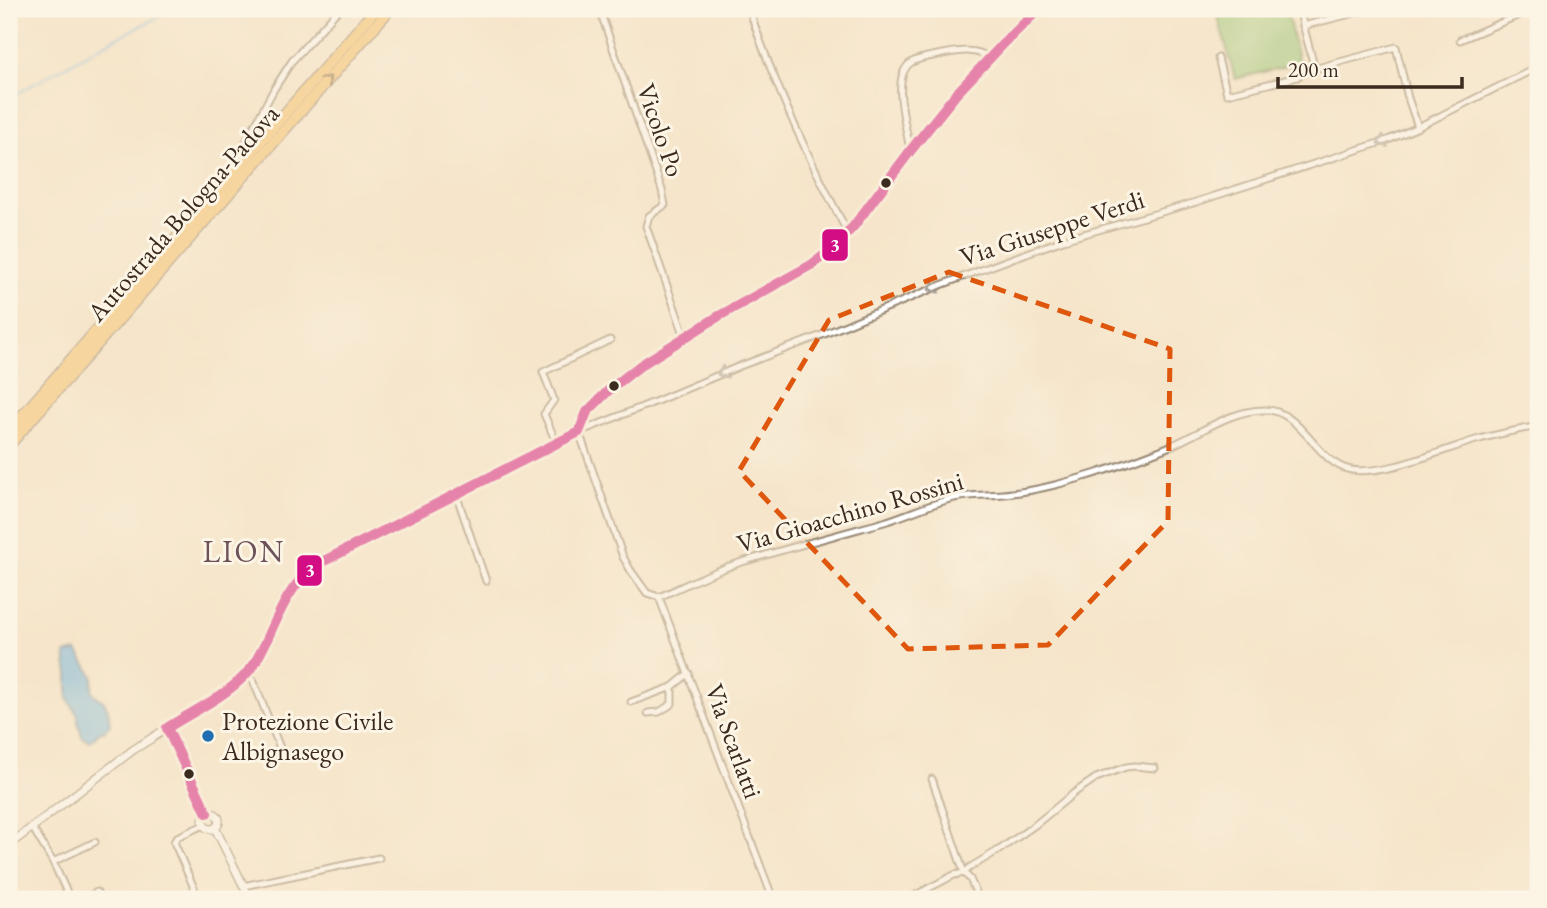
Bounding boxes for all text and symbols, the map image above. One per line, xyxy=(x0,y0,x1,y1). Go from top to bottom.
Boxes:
scale bar xyxy=(1278,46,1461,90)
text: 200 m xyxy=(1288,56,1339,83)
one-way arrow xyxy=(319,75,332,88)
street label: Vicolo Po xyxy=(629,79,693,181)
street label: Autostrada Bologna-Padova xyxy=(79,97,287,329)
one-way arrow xyxy=(1377,134,1389,148)
unlabelled marker xyxy=(879,176,893,190)
street label: Via Giuseppe Verdi xyxy=(955,182,1149,274)
line badge: 3 xyxy=(821,228,849,262)
text: 3 xyxy=(830,233,840,258)
one-way arrow xyxy=(928,280,940,294)
one-way arrow xyxy=(717,365,730,379)
unlabelled marker xyxy=(607,379,621,393)
street label: Via Gioacchino Rossini xyxy=(733,463,967,561)
district label: LION xyxy=(203,532,285,571)
line badge: 3 xyxy=(296,554,323,587)
text: 3 xyxy=(305,558,315,583)
street label: Via Scarlatti xyxy=(698,679,770,803)
place label: Protezione Civile Albignasego xyxy=(221,704,393,768)
marker: Protezione Civile Albignasego xyxy=(200,728,216,744)
unlabelled marker xyxy=(182,767,196,781)

